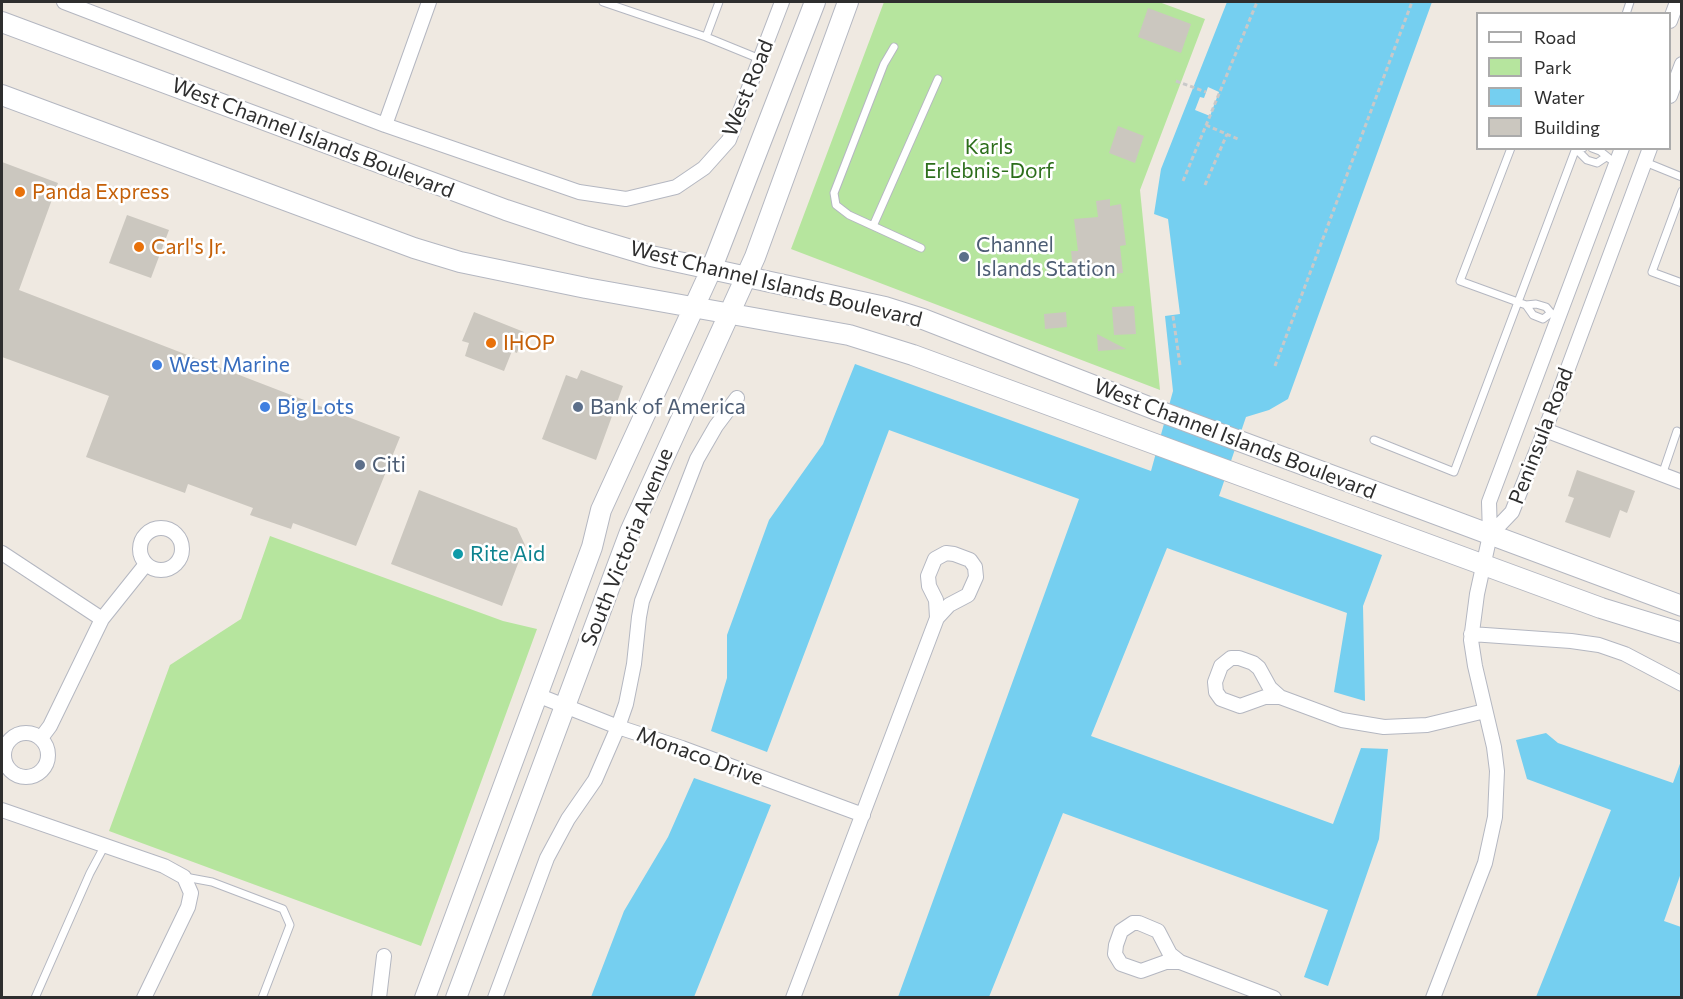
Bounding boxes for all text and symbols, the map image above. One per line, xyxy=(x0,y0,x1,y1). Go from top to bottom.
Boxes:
legend xyxy=(1476,12,1671,150)
text: Road xyxy=(1534,26,1576,48)
street label: West Road xyxy=(717,36,779,140)
text: Park xyxy=(1534,56,1572,78)
street label: West Channel Islands Boulevard xyxy=(168,72,458,204)
text: Water xyxy=(1534,86,1585,108)
text: Building xyxy=(1534,116,1600,138)
park label: Karls Erlebnis-Dorf xyxy=(924,134,1054,184)
place label: Panda Express xyxy=(32,179,170,205)
marker: Panda Express xyxy=(13,185,27,199)
place label: Channel Islands Station xyxy=(976,232,1116,282)
place label: Carl's Jr. xyxy=(151,234,226,260)
street label: West Channel Islands Boulevard xyxy=(627,235,925,333)
marker: Carl's Jr. xyxy=(132,240,146,254)
marker: Channel Islands Station xyxy=(957,250,971,264)
place label: IHOP xyxy=(503,330,555,356)
marker: IHOP xyxy=(484,336,498,350)
place label: West Marine xyxy=(169,352,290,378)
marker: West Marine xyxy=(150,358,164,372)
street label: Peninsula Road xyxy=(1503,364,1579,508)
street label: West Channel Islands Boulevard xyxy=(1090,373,1380,505)
place label: Big Lots xyxy=(277,394,354,420)
place label: Bank of America xyxy=(590,394,746,420)
marker: Big Lots xyxy=(258,400,272,414)
marker: Bank of America xyxy=(571,400,585,414)
street label: South Victoria Avenue xyxy=(576,444,678,650)
place label: Citi xyxy=(372,452,406,478)
marker: Citi xyxy=(353,458,367,472)
place label: Rite Aid xyxy=(470,541,545,567)
marker: Rite Aid xyxy=(451,547,465,561)
street label: Monaco Drive xyxy=(633,721,767,791)

